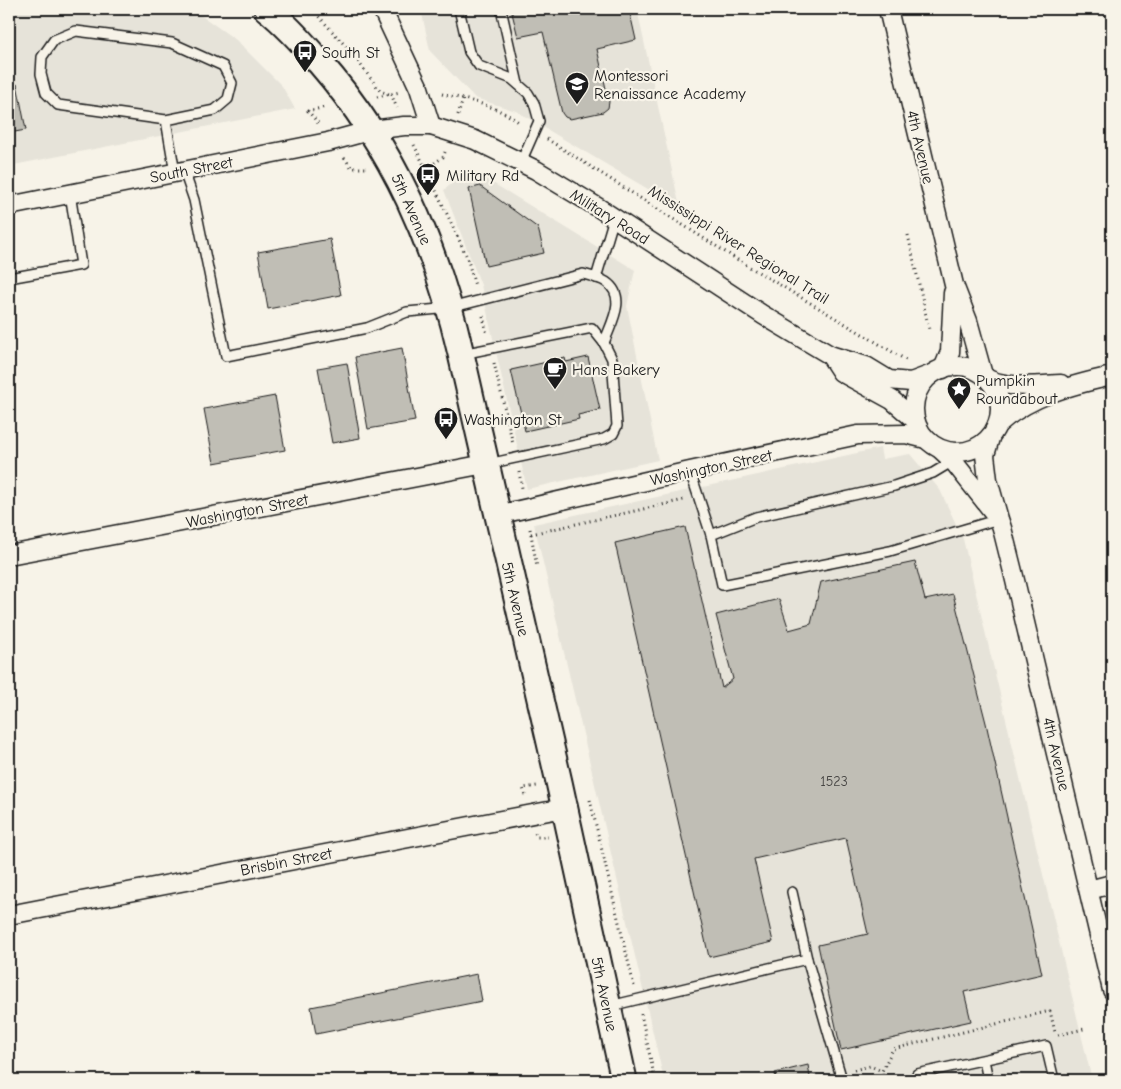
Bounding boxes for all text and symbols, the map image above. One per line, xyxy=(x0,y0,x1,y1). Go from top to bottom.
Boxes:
bus stop icon: South St xyxy=(292,39,318,73)
place label: South St xyxy=(322,44,380,62)
place label: Montessori Renaissance Academy xyxy=(594,67,747,103)
school or university icon: Montessori Renaissance Academy xyxy=(564,71,590,105)
street label: 4th Avenue xyxy=(903,109,937,186)
street label: South Street xyxy=(148,153,235,187)
bus stop icon: Military Rd xyxy=(415,162,441,196)
place label: Military Rd xyxy=(446,167,519,185)
street label: 5th Avenue xyxy=(387,171,435,248)
street label: Mississippi River Regional Trail xyxy=(645,182,832,308)
street label: Military Road xyxy=(567,185,652,248)
cafe icon: Hans Bakery xyxy=(542,356,568,390)
place label: Hans Bakery xyxy=(572,361,661,379)
place label: Pumpkin Roundabout xyxy=(976,372,1058,408)
place icon: Pumpkin Roundabout xyxy=(946,376,972,410)
bus stop icon: Washington St xyxy=(433,406,459,440)
place label: Washington St xyxy=(464,411,562,429)
street label: Washington Street xyxy=(649,446,774,490)
street label: Washington Street xyxy=(185,490,310,532)
street label: 5th Avenue xyxy=(498,560,532,638)
street label: 4th Avenue xyxy=(1039,716,1073,793)
house number: 1523 xyxy=(820,773,848,790)
street label: Brisbin Street xyxy=(239,844,334,880)
street label: 5th Avenue xyxy=(587,955,621,1033)

